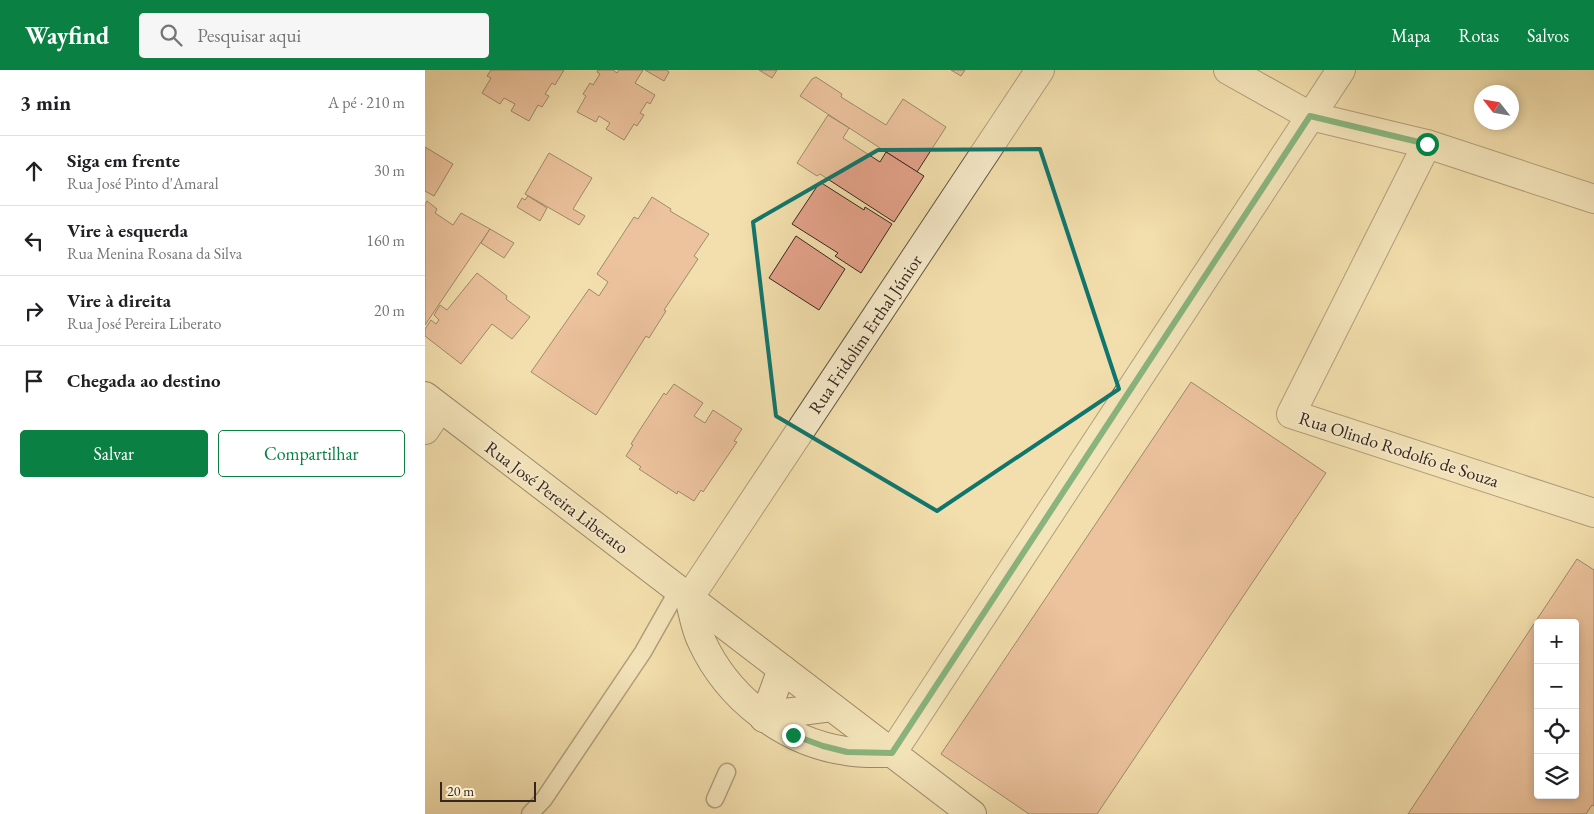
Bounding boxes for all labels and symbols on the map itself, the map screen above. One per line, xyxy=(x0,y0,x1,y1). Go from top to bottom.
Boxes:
north arrow xyxy=(1474,85,1519,130)
route start xyxy=(1416,133,1439,156)
street label: Rua Fridolim Erthal Júnior xyxy=(803,250,927,418)
street label: Rua Olindo Rodolfo de Souza xyxy=(1296,406,1503,492)
street label: Rua José Pereira Liberato xyxy=(481,436,633,559)
route end xyxy=(782,724,805,747)
scale bar xyxy=(440,779,536,802)

